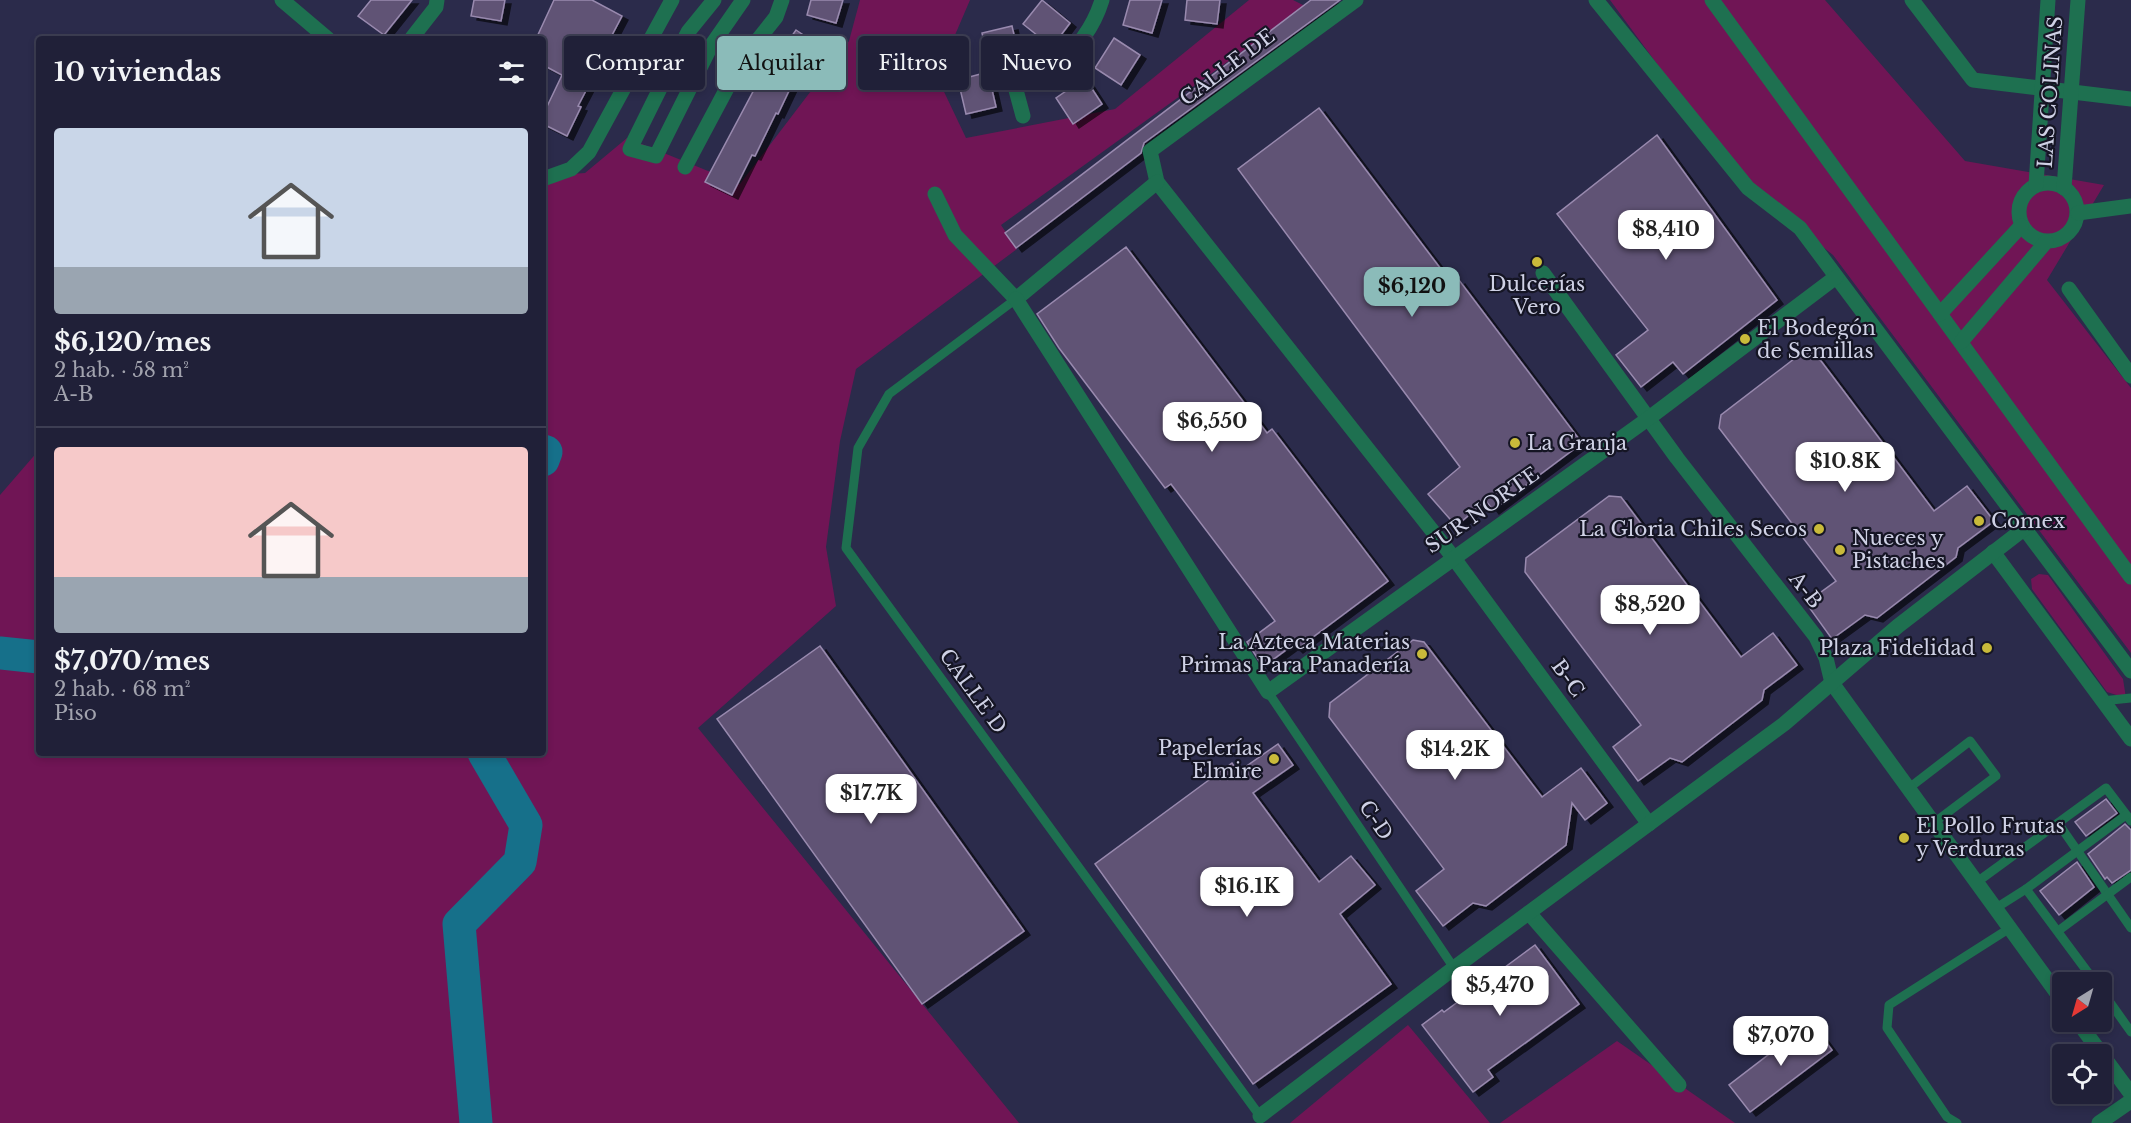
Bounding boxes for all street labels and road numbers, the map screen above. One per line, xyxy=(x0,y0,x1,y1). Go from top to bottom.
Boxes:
street label: LAS COLINAS xyxy=(2033,15,2067,169)
street label: CALLE DE xyxy=(1175,23,1279,111)
street label: SUR NORTE xyxy=(1421,462,1543,558)
street label: A-B xyxy=(1784,566,1828,613)
street label: CALLE D xyxy=(934,644,1012,738)
street label: B-C xyxy=(1546,655,1590,701)
street label: C-D xyxy=(1354,796,1398,844)

